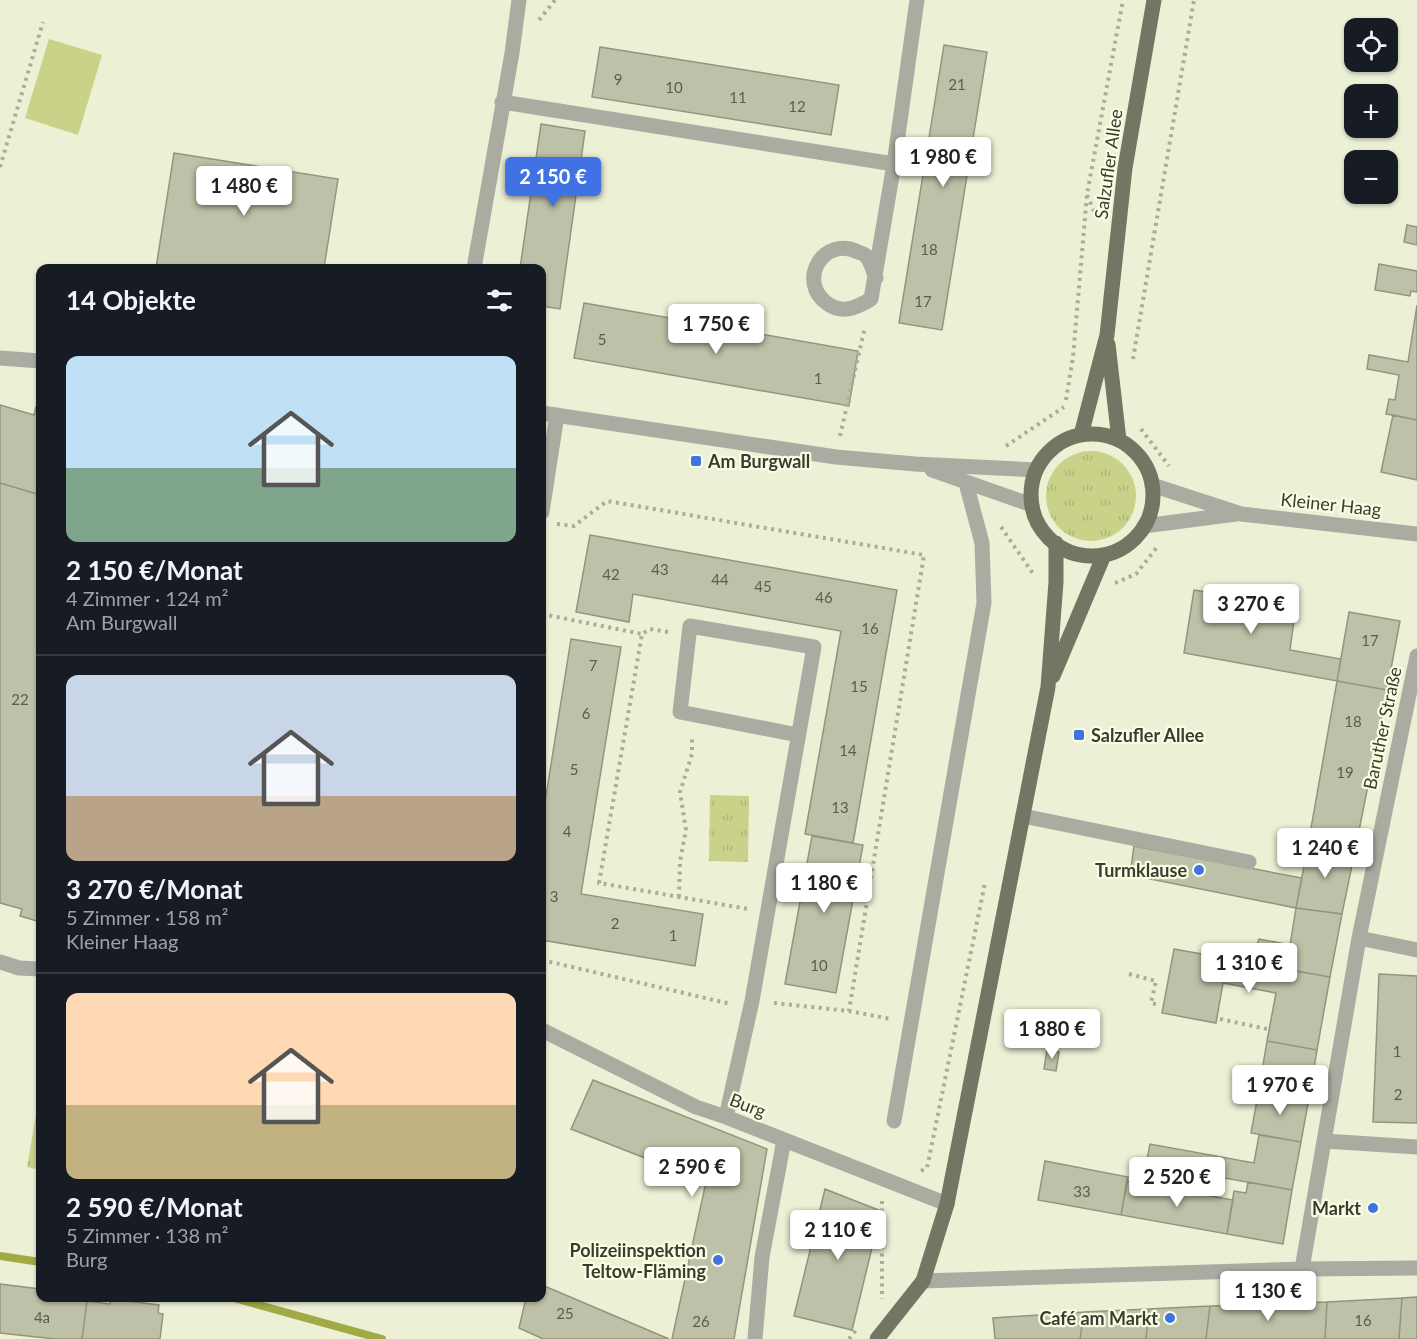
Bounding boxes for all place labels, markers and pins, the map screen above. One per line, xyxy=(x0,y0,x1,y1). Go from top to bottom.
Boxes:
pin: 1 980 € xyxy=(888,137,998,188)
pin: 2 150 € xyxy=(498,157,608,208)
pin: 1 480 € xyxy=(189,166,299,217)
pin: 1 750 € xyxy=(661,304,771,355)
place label: Am Burgwall xyxy=(707,450,810,472)
marker: Am Burgwall xyxy=(689,454,703,468)
pin: 3 270 € xyxy=(1196,584,1306,635)
place label: Salzufler Allee xyxy=(1091,724,1205,746)
marker: Salzufler Allee xyxy=(1072,728,1086,742)
pin: 1 240 € xyxy=(1270,828,1380,879)
place label: Turmklause xyxy=(1095,859,1187,881)
pin: 1 180 € xyxy=(769,863,879,914)
marker: Turmklause xyxy=(1192,863,1206,877)
pin: 1 310 € xyxy=(1194,943,1304,994)
pin: 1 880 € xyxy=(997,1009,1107,1060)
pin: 1 970 € xyxy=(1225,1065,1335,1116)
pin: 2 590 € xyxy=(637,1147,747,1198)
pin: 2 520 € xyxy=(1122,1157,1232,1208)
place label: Markt xyxy=(1312,1197,1361,1219)
marker: Markt xyxy=(1366,1201,1380,1215)
pin: 2 110 € xyxy=(783,1210,893,1261)
place label: Polizeiinspektion Teltow-Fläming xyxy=(569,1239,706,1282)
marker: Polizeiinspektion Teltow-Fläming xyxy=(711,1253,725,1267)
pin: 1 130 € xyxy=(1213,1271,1323,1322)
place label: Café am Markt xyxy=(1039,1307,1158,1329)
marker: Café am Markt xyxy=(1163,1311,1177,1325)

